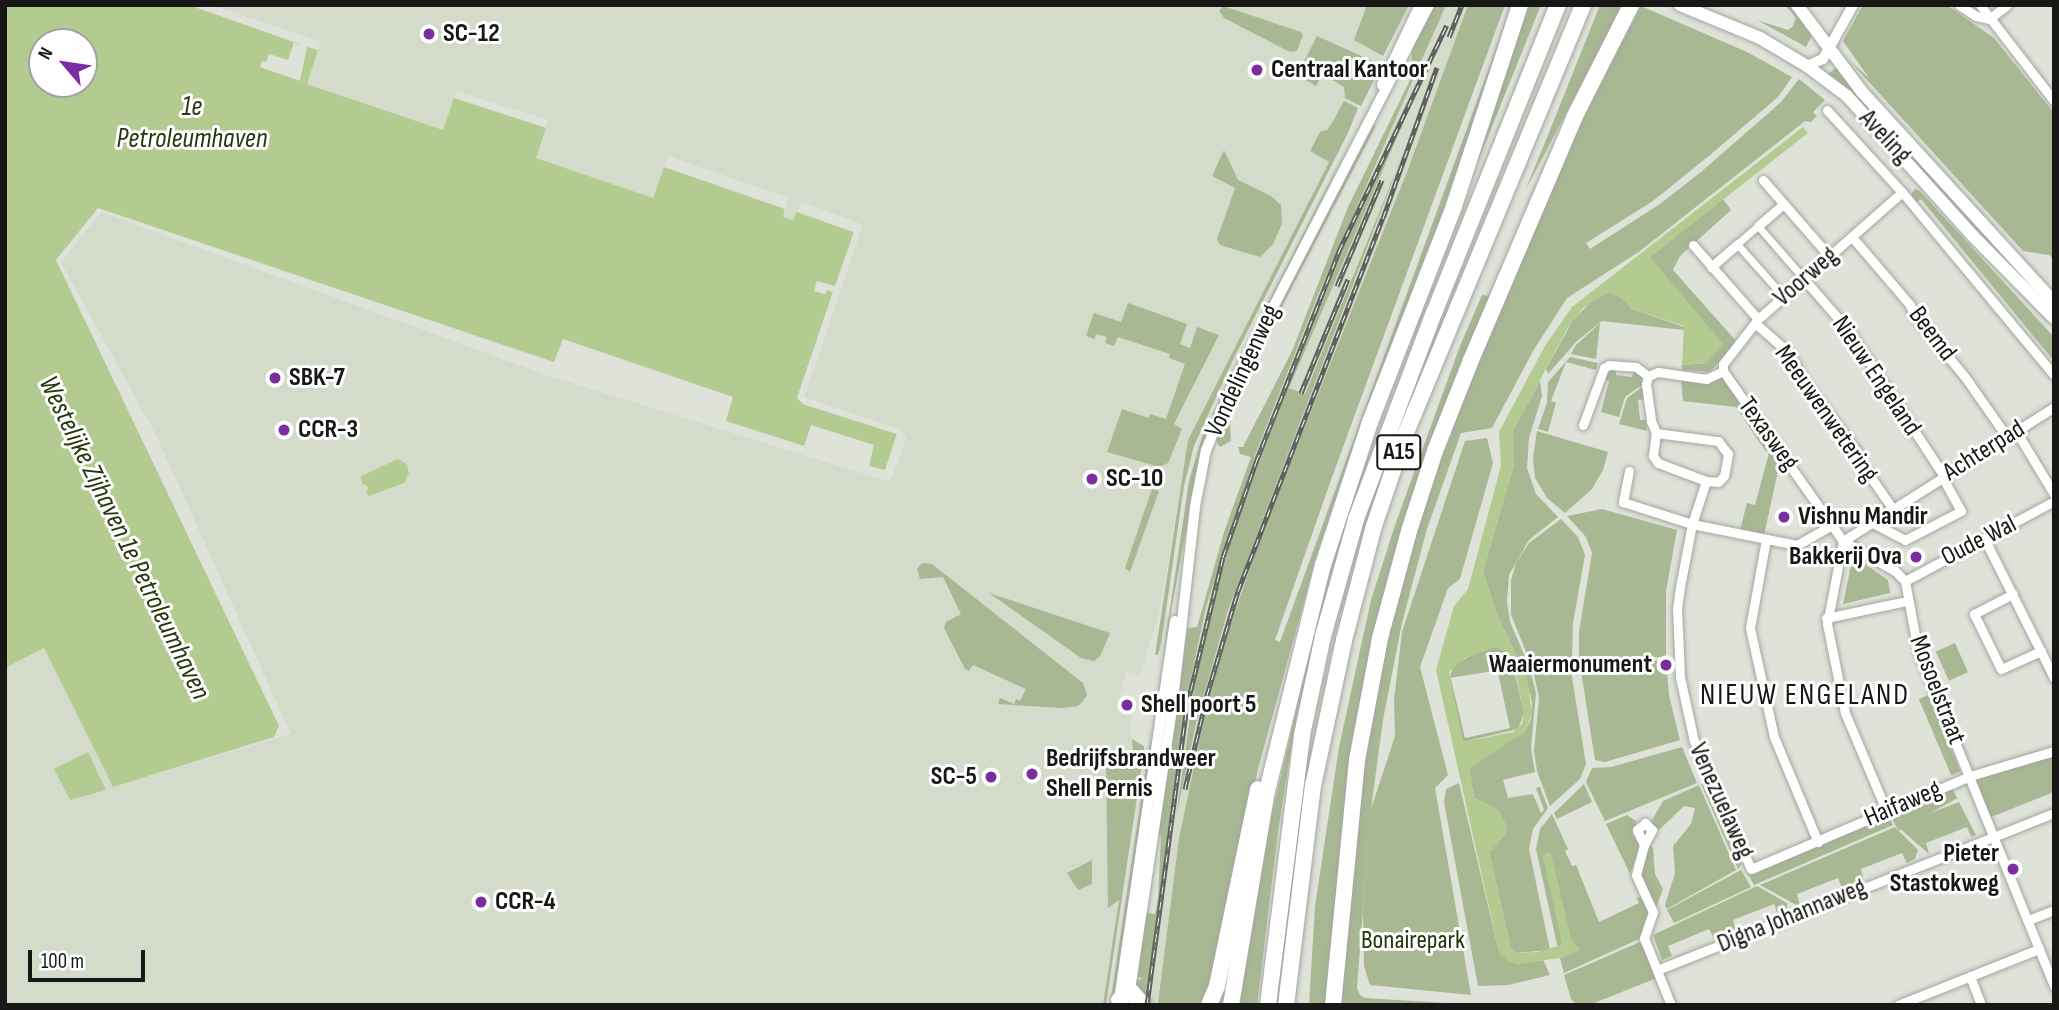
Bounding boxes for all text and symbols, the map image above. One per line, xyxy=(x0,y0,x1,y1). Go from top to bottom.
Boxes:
place label: SC-12 xyxy=(443,18,500,50)
marker: SC-12 xyxy=(421,26,437,42)
north arrow xyxy=(28,28,98,98)
text: N xyxy=(33,44,58,64)
place label: Centraal Kantoor xyxy=(1271,54,1428,86)
marker: Centraal Kantoor xyxy=(1249,62,1265,78)
water label: 1e Petroleumhaven xyxy=(117,90,267,156)
street label: Aveling xyxy=(1852,103,1918,171)
street label: Voorweg xyxy=(1767,240,1845,314)
street label: Vondelingenweg xyxy=(1199,300,1287,442)
street label: Beemd xyxy=(1901,301,1963,367)
street label: Nieuw Engeland xyxy=(1825,310,1927,442)
street label: Meeuwenwetering xyxy=(1767,339,1885,489)
place label: SBK-7 xyxy=(289,362,345,394)
marker: SBK-7 xyxy=(267,370,283,386)
water label: Westelijke Zijhaven 1e Petroleumhaven xyxy=(31,371,217,705)
street label: Texasweg xyxy=(1731,391,1805,477)
place label: CCR-3 xyxy=(298,414,358,446)
street label: Achterpad xyxy=(1937,414,2031,488)
marker: CCR-3 xyxy=(276,422,292,438)
road number: A15 xyxy=(1376,432,1422,472)
place label: SC-10 xyxy=(1106,463,1163,495)
marker: SC-10 xyxy=(1084,471,1100,487)
place label: Vishnu Mandir xyxy=(1798,501,1928,533)
marker: Vishnu Mandir xyxy=(1776,509,1792,525)
street label: Oude Wal xyxy=(1936,509,2022,573)
place label: Bakkerij Ova xyxy=(1789,541,1902,573)
marker: Bakkerij Ova xyxy=(1908,549,1924,565)
street label: Mosoelstraat xyxy=(1902,631,1972,749)
place label: Waaiermonument xyxy=(1489,649,1652,681)
marker: Waaiermonument xyxy=(1658,657,1674,673)
district label: NIEUW ENGELAND xyxy=(1702,677,1908,713)
place label: Shell poort 5 xyxy=(1141,689,1256,721)
marker: Shell poort 5 xyxy=(1119,697,1135,713)
street label: Venezuelaweg xyxy=(1682,738,1760,864)
place label: Bedrijfsbrandweer Shell Pernis xyxy=(1046,743,1216,804)
place label: SC-5 xyxy=(931,761,977,793)
marker: Bedrijfsbrandweer Shell Pernis xyxy=(1024,766,1040,782)
marker: SC-5 xyxy=(983,769,999,785)
street label: Haifaweg xyxy=(1860,774,1946,834)
place label: Pieter Stastokweg xyxy=(1890,838,1999,900)
marker: Pieter Stastokweg xyxy=(2005,861,2021,877)
street label: Digna Johannaweg xyxy=(1713,872,1871,960)
place label: CCR-4 xyxy=(495,886,556,918)
marker: CCR-4 xyxy=(473,894,489,910)
park label: Bonairepark xyxy=(1361,925,1465,957)
scale bar xyxy=(32,936,149,980)
text: 100 m xyxy=(41,949,84,974)

